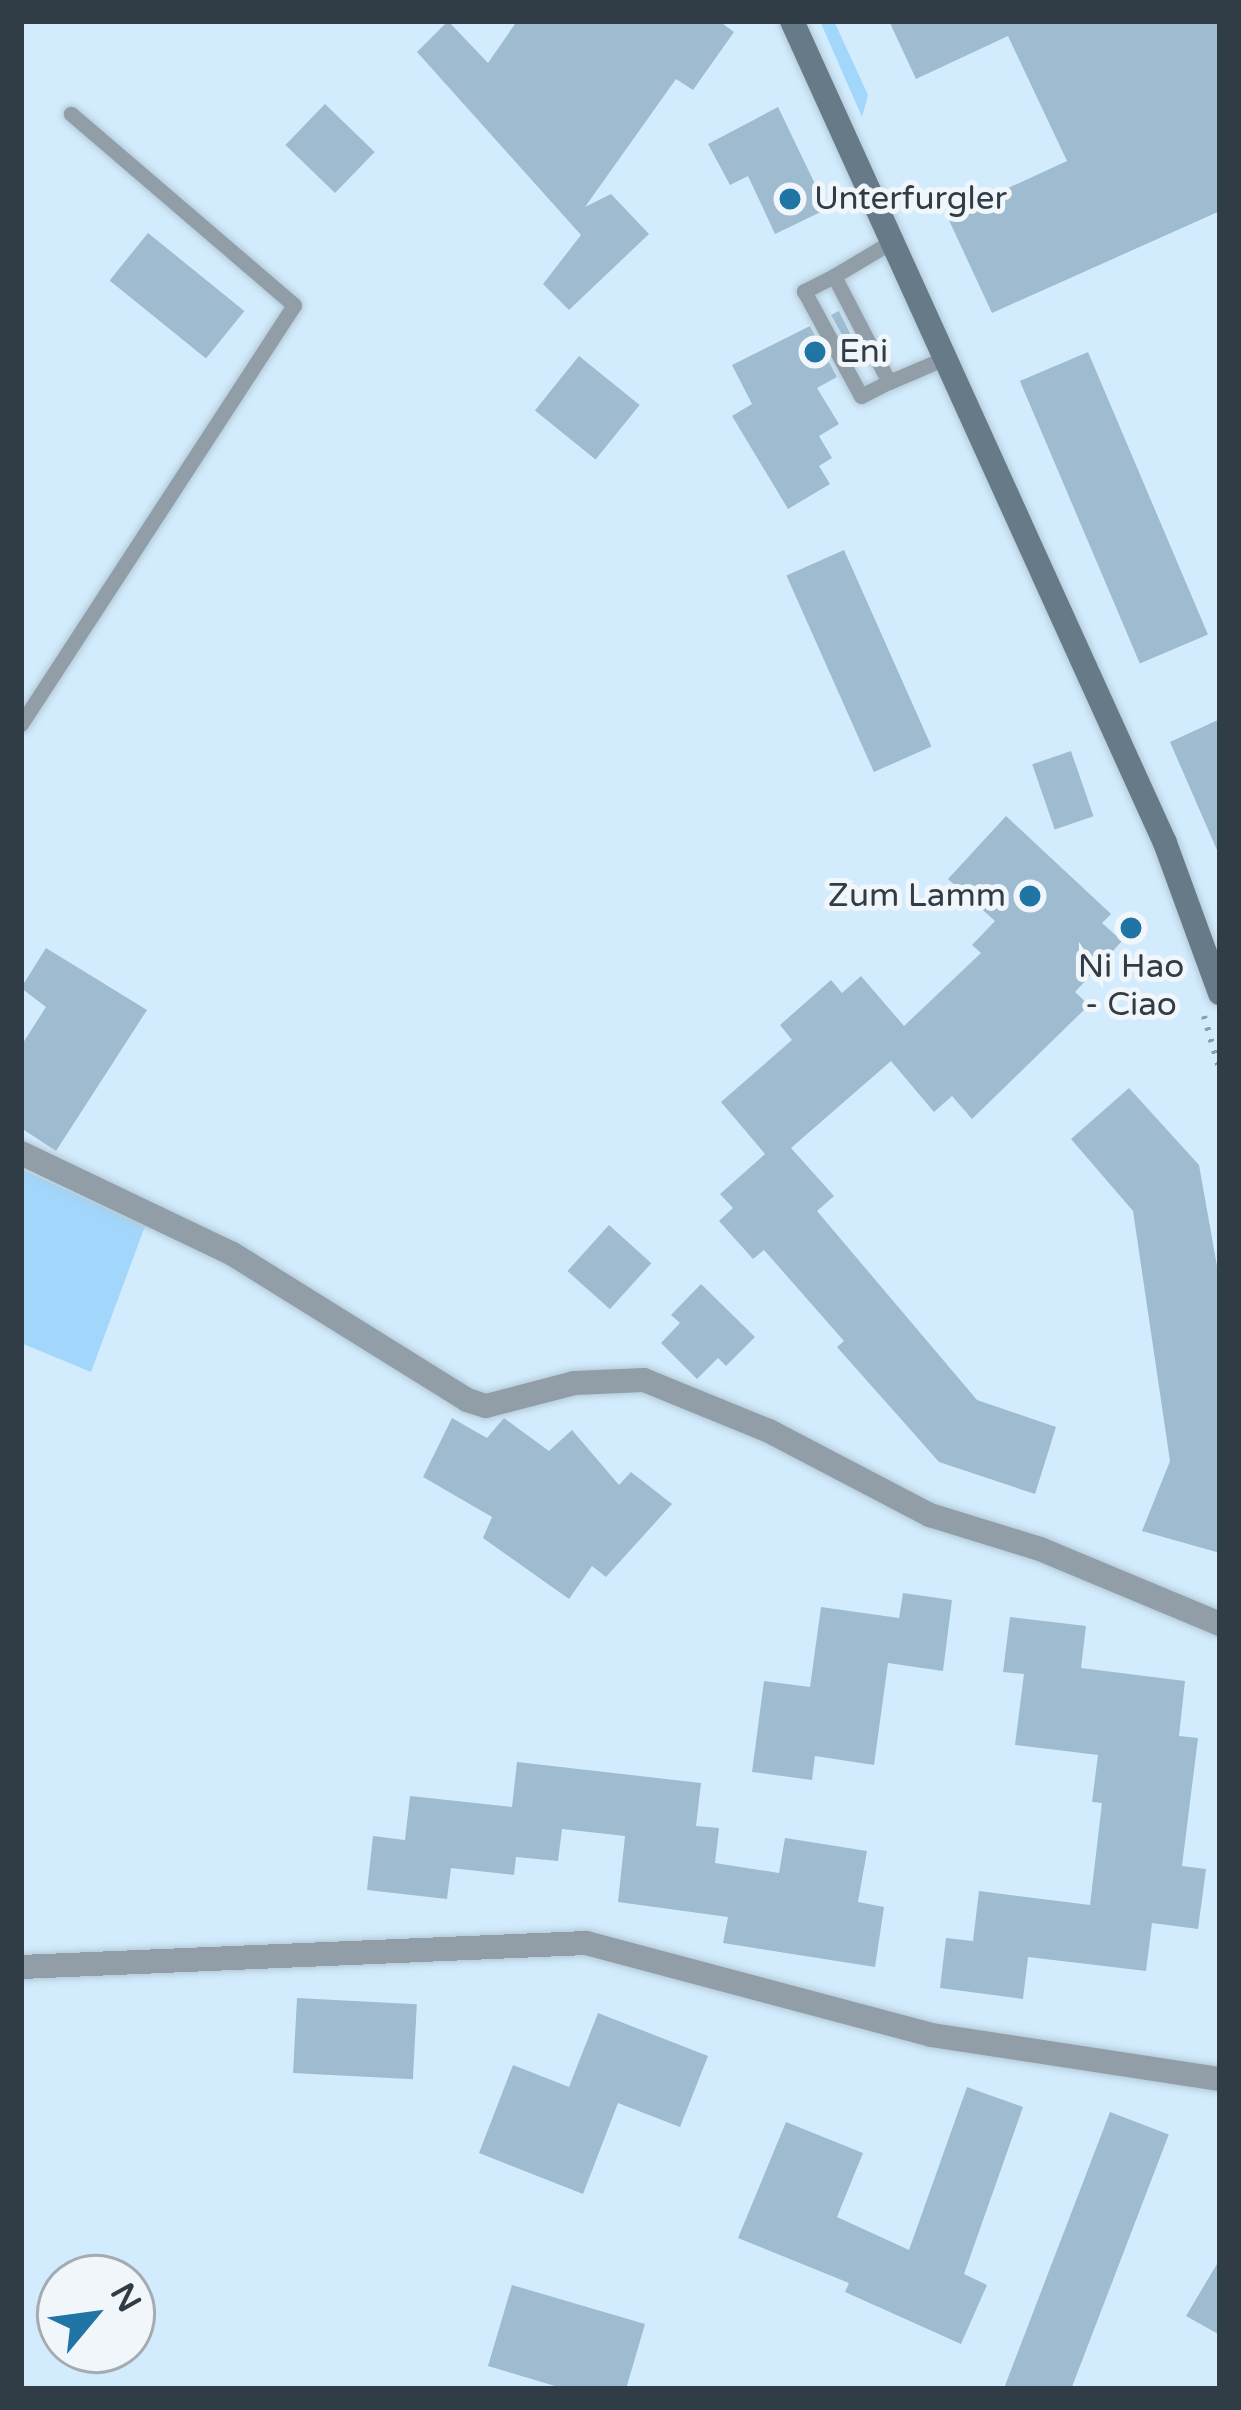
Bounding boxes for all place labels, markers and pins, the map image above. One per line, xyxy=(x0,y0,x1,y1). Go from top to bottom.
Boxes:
place label: Unterfurgler xyxy=(814,179,1007,219)
marker: Unterfurgler xyxy=(777,186,803,212)
place label: Eni xyxy=(839,332,888,372)
marker: Eni xyxy=(802,339,828,365)
place label: Zum Lamm xyxy=(828,876,1006,916)
marker: Zum Lamm xyxy=(1017,883,1043,909)
marker: Ni Hao - Ciao xyxy=(1118,915,1144,941)
place label: Ni Hao - Ciao xyxy=(1078,947,1184,1025)

